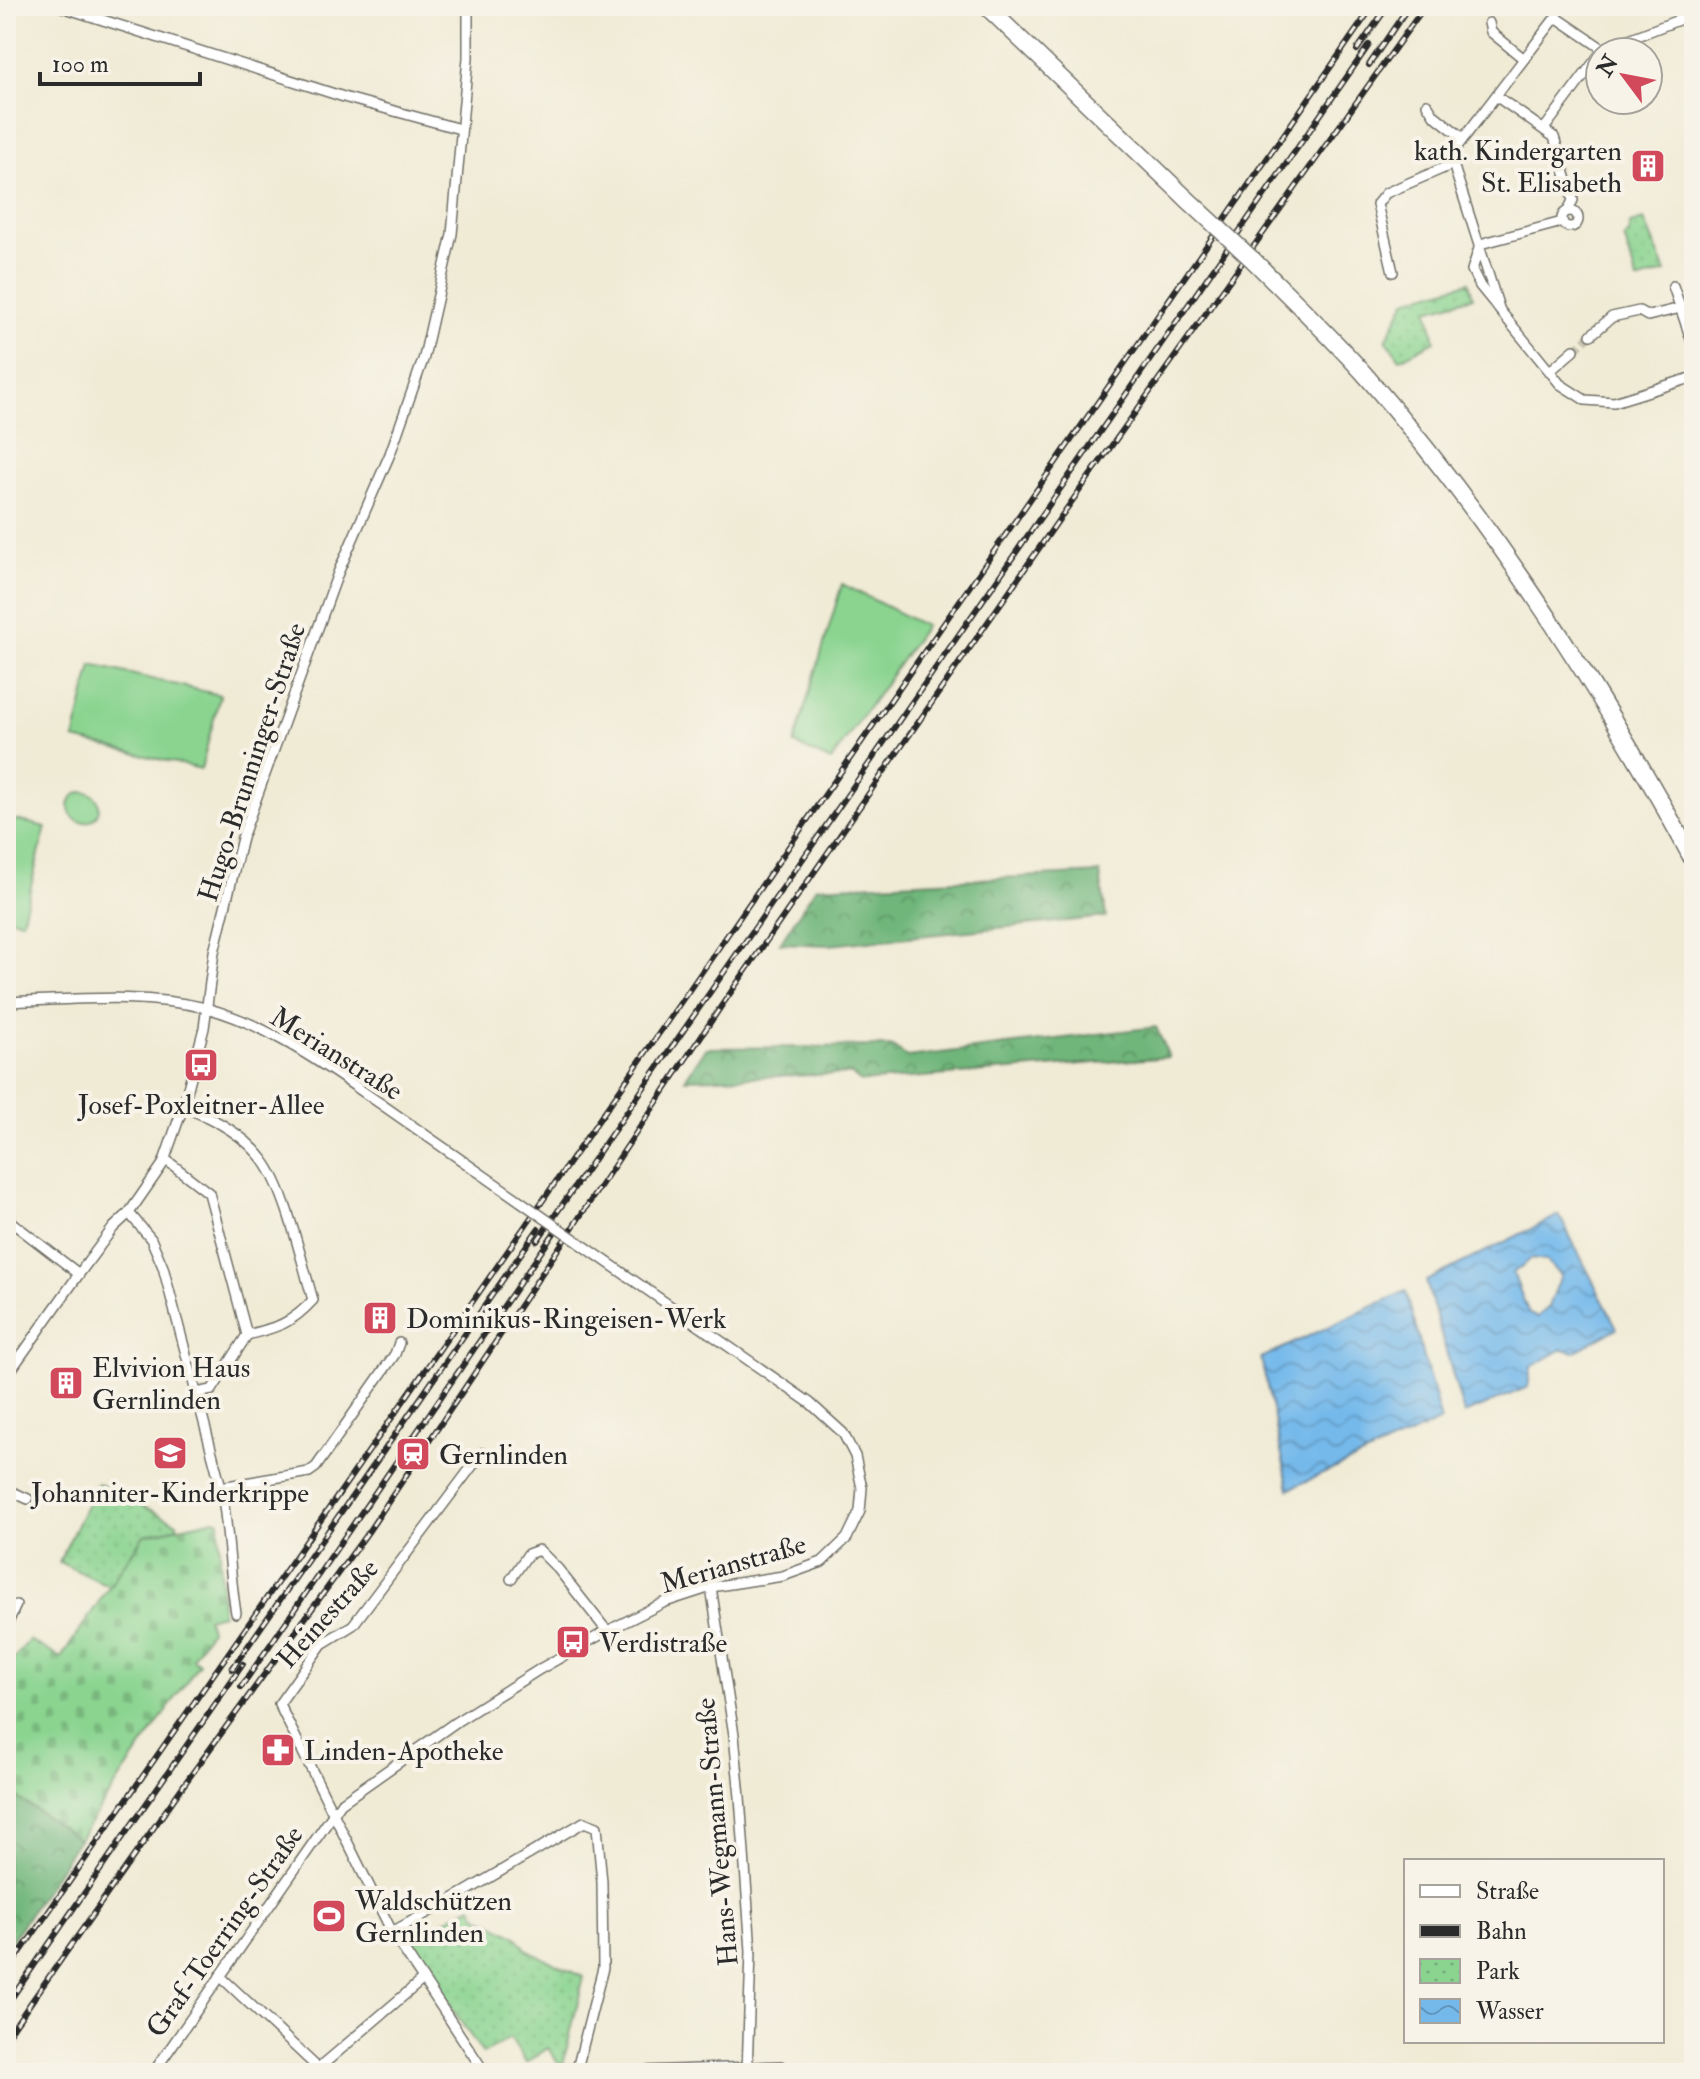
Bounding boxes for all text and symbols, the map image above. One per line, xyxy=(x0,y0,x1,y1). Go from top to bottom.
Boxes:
scale bar xyxy=(40,36,200,86)
north arrow xyxy=(1584,36,1664,116)
text: 100 m xyxy=(52,49,109,80)
text: N xyxy=(1590,50,1625,83)
place label: kath. Kindergarten St. Elisabeth xyxy=(1414,134,1622,201)
building icon: kath. Kindergarten St. Elisabeth xyxy=(1629,147,1667,185)
street label: Hugo-Brunninger-Straße xyxy=(191,618,314,906)
street label: Merianstraße xyxy=(264,1000,409,1109)
bus stop icon: Josef-Poxleitner-Allee xyxy=(182,1046,220,1084)
place label: Josef-Poxleitner-Allee xyxy=(77,1088,325,1123)
building icon: Dominikus-Ringeisen-Werk xyxy=(361,1299,399,1337)
place label: Dominikus-Ringeisen-Werk xyxy=(406,1302,727,1337)
place label: Elvivion Haus Gernlinden xyxy=(92,1351,250,1418)
building icon: Elvivion Haus Gernlinden xyxy=(47,1364,85,1402)
school or university icon: Johanniter-Kinderkrippe xyxy=(151,1434,189,1472)
station icon: Gernlinden xyxy=(394,1435,432,1473)
place label: Gernlinden xyxy=(439,1438,568,1473)
place label: Johanniter-Kinderkrippe xyxy=(30,1476,309,1511)
street label: Merianstraße xyxy=(657,1527,810,1602)
street label: Heinestraße xyxy=(270,1552,387,1676)
bus stop icon: Verdistraße xyxy=(554,1623,592,1661)
place label: Verdistraße xyxy=(599,1626,727,1661)
street label: Hans-Wegmann-Straße xyxy=(688,1696,747,1967)
pharmacy icon: Linden-Apotheke xyxy=(259,1731,297,1769)
place label: Linden-Apotheke xyxy=(304,1734,504,1769)
street label: Graf-Toerring-Straße xyxy=(139,1819,312,2045)
legend xyxy=(1404,1859,1664,2043)
text: Straße xyxy=(1476,1876,1539,1907)
place label: Waldschützen Gernlinden xyxy=(354,1884,512,1951)
sports icon: Waldschützen Gernlinden xyxy=(310,1897,348,1935)
text: Bahn xyxy=(1476,1916,1527,1947)
text: Park xyxy=(1476,1956,1520,1987)
text: Wasser xyxy=(1475,1996,1544,2027)

